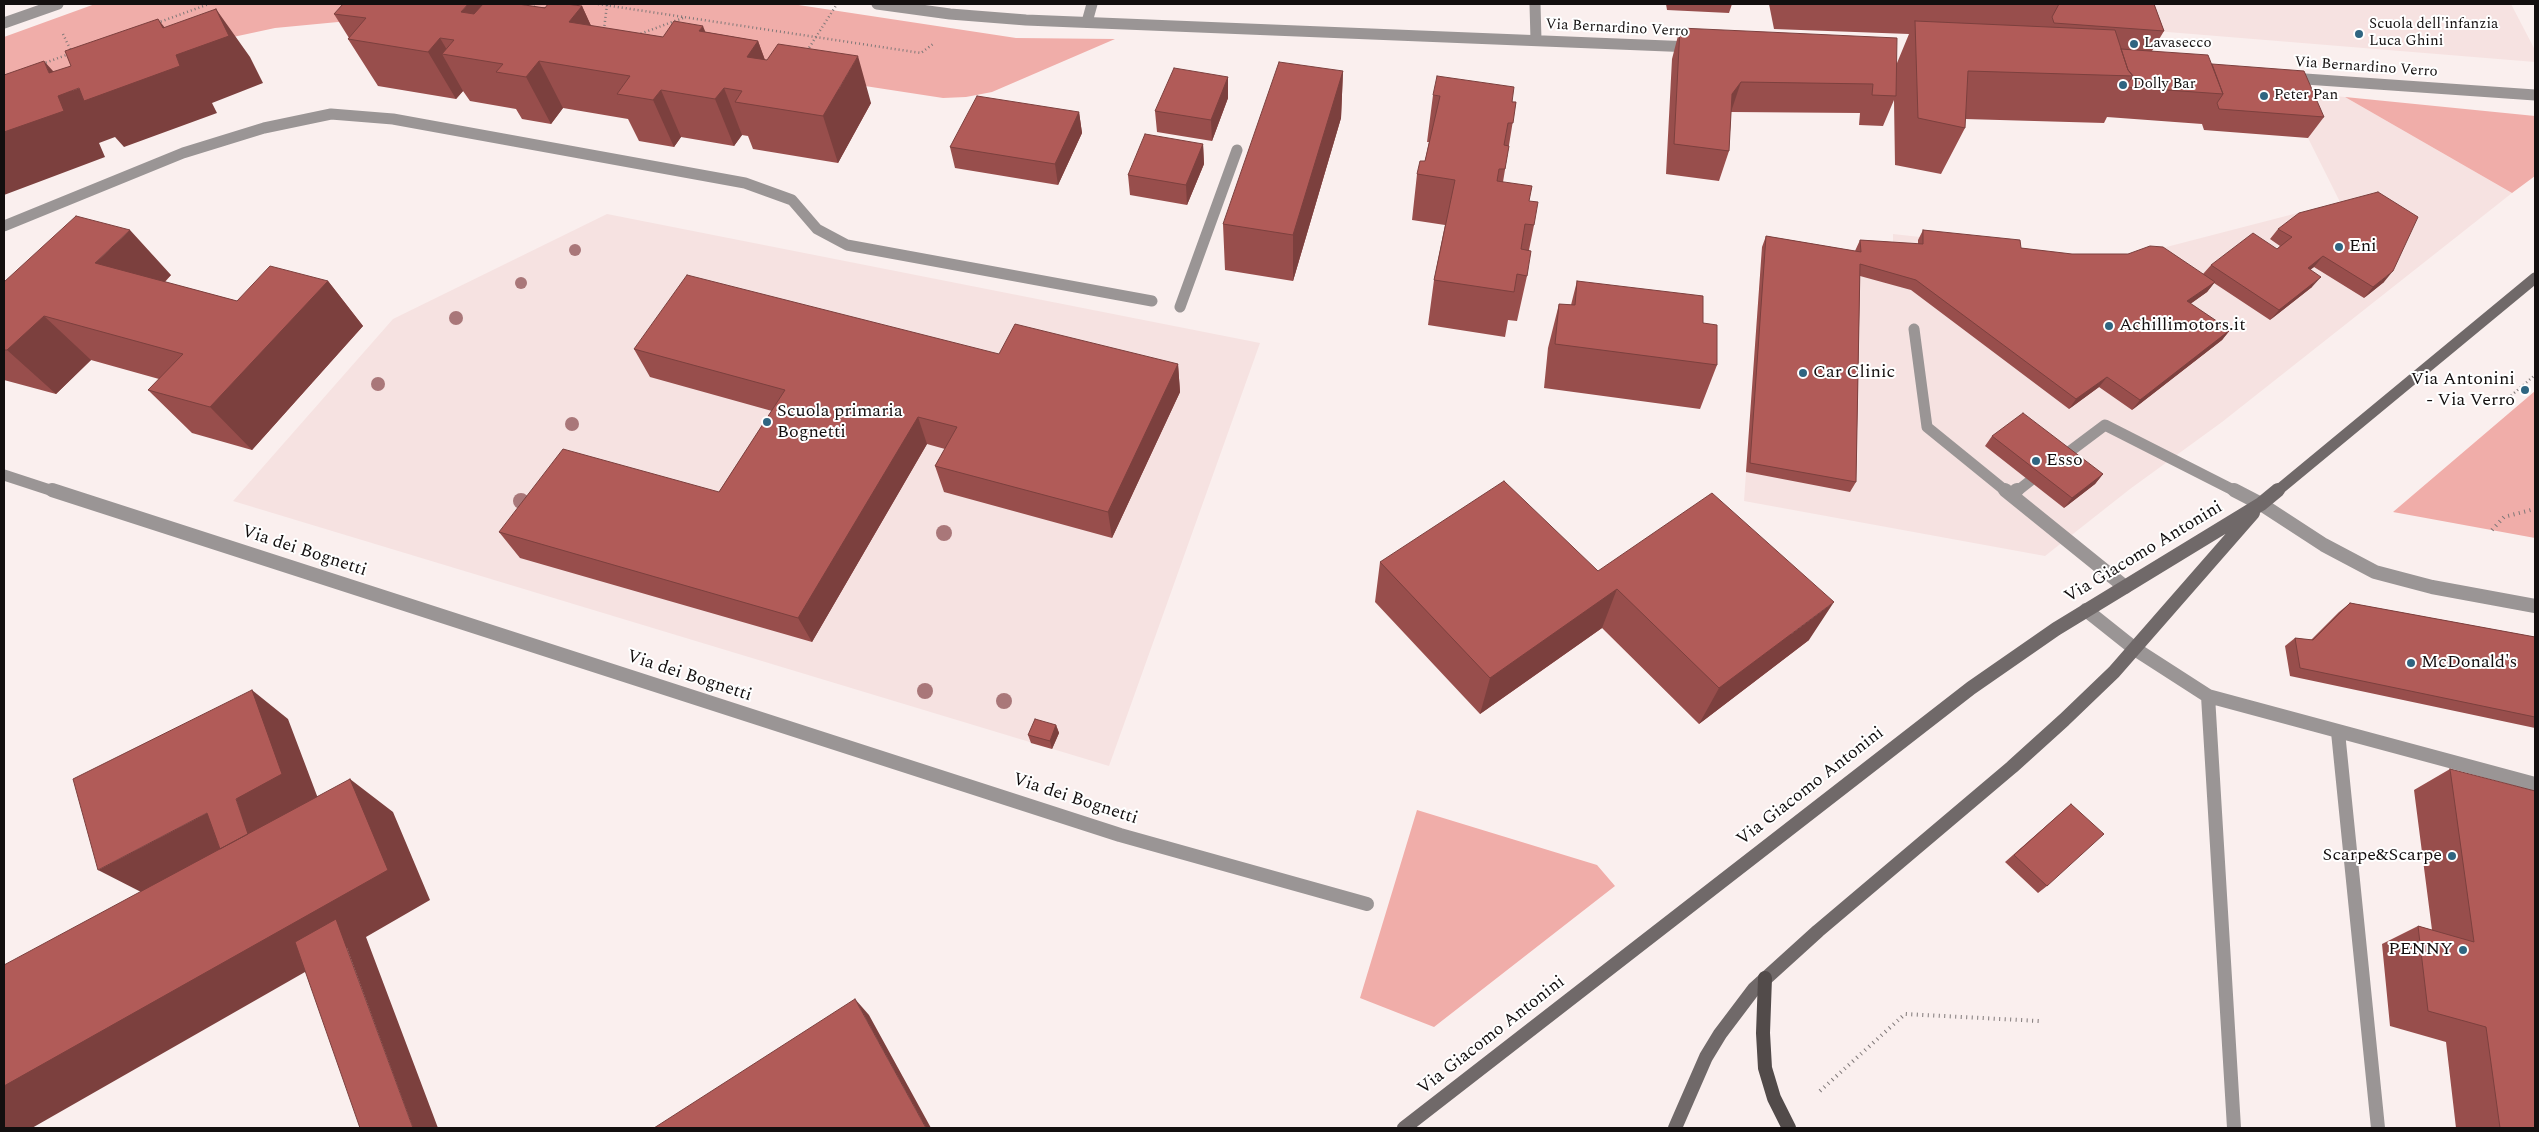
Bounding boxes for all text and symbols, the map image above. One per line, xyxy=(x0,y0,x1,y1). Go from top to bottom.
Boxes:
street label: Via Bernardino Verro xyxy=(1545,16,1689,42)
place label: Scuola dell'infanzia Luca Ghini xyxy=(2369,16,2498,51)
marker: Scuola dell'infanzia Luca Ghini xyxy=(2353,28,2365,40)
place label: Lavasecco xyxy=(2144,35,2212,53)
marker: Lavasecco xyxy=(2128,38,2140,50)
street label: Via Bernardino Verro xyxy=(2294,54,2438,82)
place label: Dolly Bar xyxy=(2133,76,2196,94)
marker: Dolly Bar xyxy=(2117,79,2129,91)
place label: Peter Pan xyxy=(2274,87,2338,105)
marker: Peter Pan xyxy=(2258,90,2270,102)
place label: Eni xyxy=(2349,236,2377,258)
marker: Eni xyxy=(2333,241,2345,253)
place label: Achillimotors.it xyxy=(2119,315,2246,337)
marker: Achillimotors.it xyxy=(2103,320,2115,332)
place label: Car Clinic xyxy=(1813,362,1895,384)
marker: Car Clinic xyxy=(1797,367,1809,379)
place label: Via Antonini - Via Verro xyxy=(2411,369,2515,412)
marker: Via Antonini - Via Verro xyxy=(2519,384,2531,396)
place label: Scuola primaria Bognetti xyxy=(777,401,903,444)
marker: Scuola primaria Bognetti xyxy=(761,416,773,428)
place label: Esso xyxy=(2046,450,2083,472)
marker: Esso xyxy=(2030,455,2042,467)
street label: Via Giacomo Antonini xyxy=(2061,497,2227,609)
street label: Via dei Bognetti xyxy=(239,522,369,582)
street label: Via dei Bognetti xyxy=(624,647,754,707)
place label: McDonald's xyxy=(2421,652,2517,674)
marker: McDonald's xyxy=(2405,657,2417,669)
street label: Via Giacomo Antonini xyxy=(1733,723,1889,851)
street label: Via dei Bognetti xyxy=(1010,770,1140,830)
place label: Scarpe&Scarpe xyxy=(2322,845,2442,867)
marker: Scarpe&Scarpe xyxy=(2446,850,2458,862)
place label: PENNY xyxy=(2388,939,2453,961)
marker: PENNY xyxy=(2457,944,2469,956)
street label: Via Giacomo Antonini xyxy=(1414,972,1570,1100)

